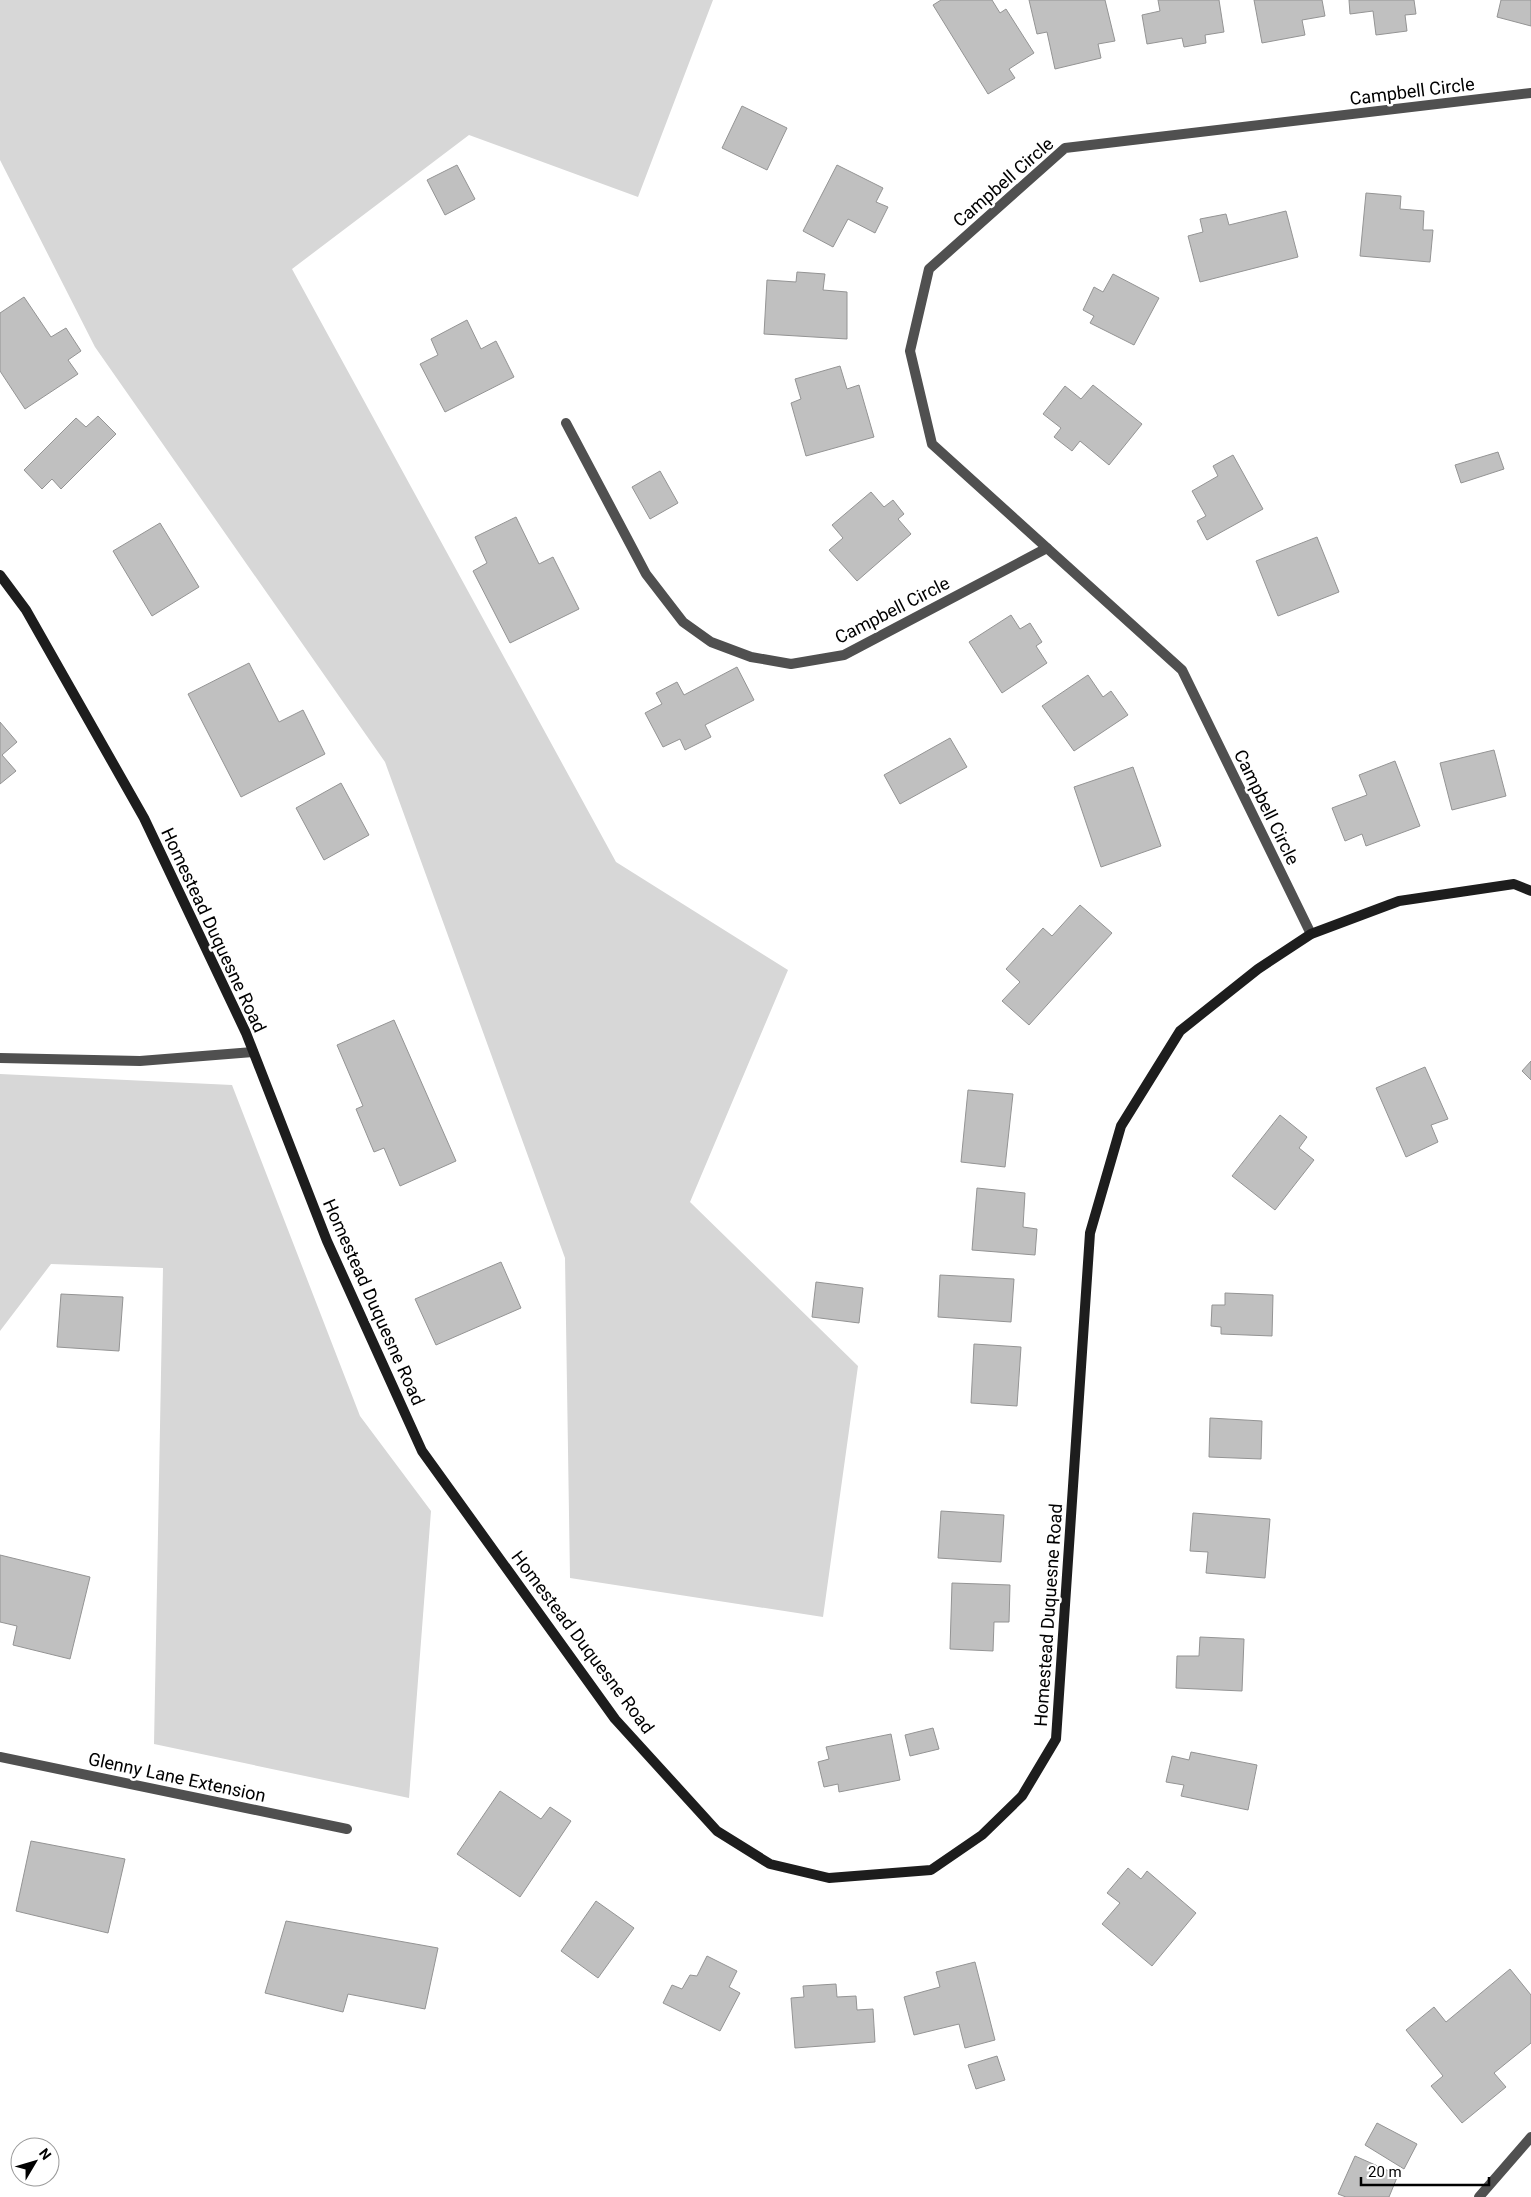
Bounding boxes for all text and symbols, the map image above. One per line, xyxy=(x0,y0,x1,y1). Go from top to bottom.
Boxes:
street label: Campbell Circle xyxy=(1348,73,1476,109)
street label: Campbell Circle xyxy=(949,133,1057,231)
street label: Campbell Circle xyxy=(831,572,953,648)
street label: Campbell Circle xyxy=(1230,746,1304,868)
street label: Homestead Duquesne Road xyxy=(157,824,271,1036)
street label: Homestead Duquesne Road xyxy=(319,1196,429,1408)
street label: Homestead Duquesne Road xyxy=(1030,1503,1066,1727)
street label: Homestead Duquesne Road xyxy=(507,1546,659,1738)
street label: Glenny Lane Extension xyxy=(86,1748,268,1806)
north arrow xyxy=(10,2137,60,2187)
text: N xyxy=(36,2145,55,2163)
scale bar xyxy=(1361,2154,1488,2186)
text: 20 m xyxy=(1368,2163,1402,2181)

